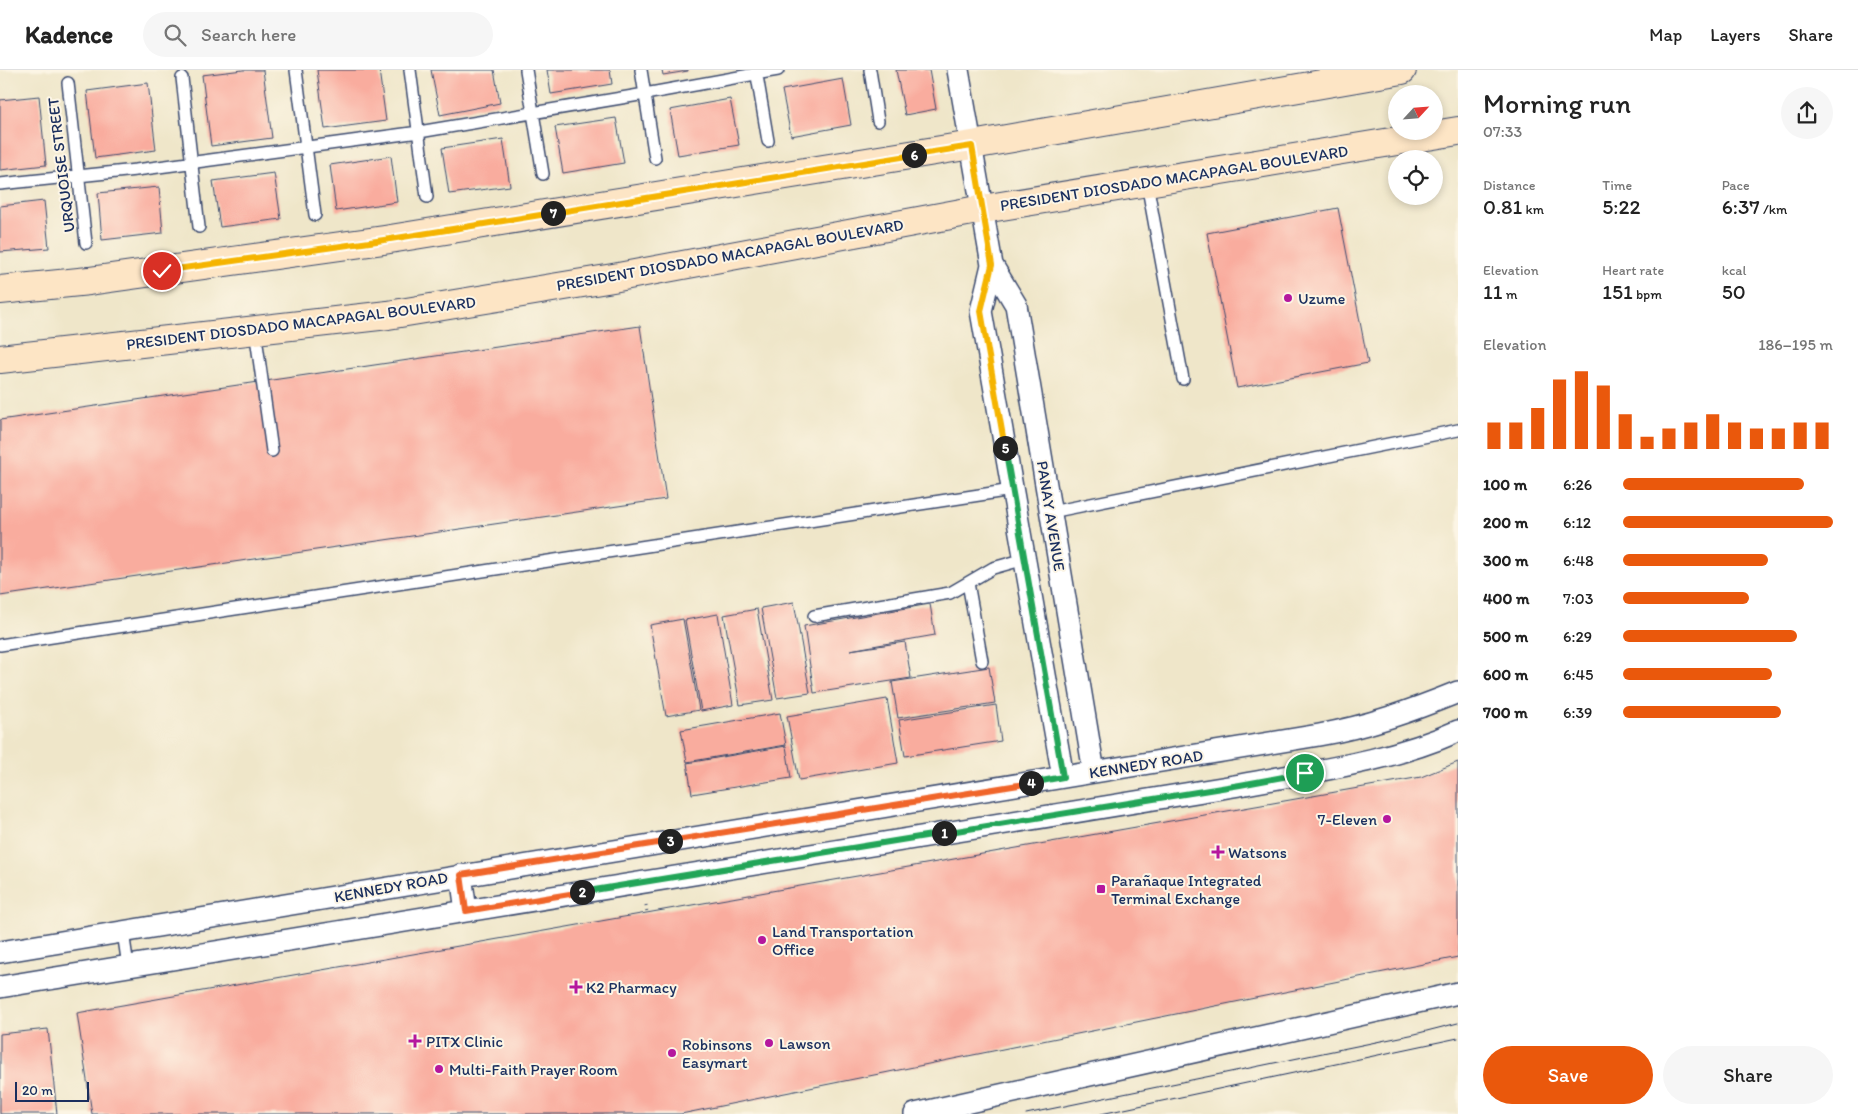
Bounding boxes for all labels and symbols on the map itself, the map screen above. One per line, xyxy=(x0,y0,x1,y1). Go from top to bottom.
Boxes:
north arrow xyxy=(1388,85,1442,140)
street label: URQUOISE STREET xyxy=(43,96,79,234)
street label: PRESIDENT DIOSDADO MACAPAGAL BOULEVARD xyxy=(999,141,1349,215)
pin: 6 xyxy=(902,142,926,168)
pin: 7 xyxy=(540,200,566,226)
street label: PRESIDENT DIOSDADO MACAPAGAL BOULEVARD xyxy=(555,215,905,295)
pin xyxy=(141,250,183,292)
place label: Uzume xyxy=(1298,289,1345,308)
street label: PRESIDENT DIOSDADO MACAPAGAL BOULEVARD xyxy=(125,292,477,354)
marker: Uzume xyxy=(1282,292,1294,304)
pin: 5 xyxy=(992,436,1018,460)
street label: PANAY AVENUE xyxy=(1033,460,1069,573)
street label: KENNEDY ROAD xyxy=(1088,746,1205,782)
pin xyxy=(1284,752,1326,794)
pin: 4 xyxy=(1018,770,1044,796)
place label: 7-Eleven xyxy=(1318,810,1377,829)
marker: 7-Eleven xyxy=(1381,813,1393,825)
pin: 1 xyxy=(932,820,956,846)
pin: 3 xyxy=(658,828,682,854)
place label: Watsons xyxy=(1228,843,1287,862)
marker: Watsons xyxy=(1212,846,1224,858)
street label: KENNEDY ROAD xyxy=(333,868,450,906)
place label: Parañaque Integrated Terminal Exchange xyxy=(1111,871,1262,908)
pin: 2 xyxy=(570,880,594,904)
marker: Parañaque Integrated Terminal Exchange xyxy=(1095,883,1107,895)
place label: Land Transportation Office xyxy=(772,922,914,959)
marker: Land Transportation Office xyxy=(756,934,768,946)
place label: K2 Pharmacy xyxy=(586,978,677,997)
marker: K2 Pharmacy xyxy=(570,981,582,993)
place label: PITX Clinic xyxy=(426,1032,503,1051)
marker: PITX Clinic xyxy=(408,1034,422,1048)
place label: Lawson xyxy=(779,1034,831,1053)
place label: Robinsons Easymart xyxy=(682,1035,752,1072)
marker: Lawson xyxy=(763,1037,775,1049)
marker: Robinsons Easymart xyxy=(666,1047,678,1059)
place label: Multi-Faith Prayer Room xyxy=(449,1060,618,1079)
marker: Multi-Faith Prayer Room xyxy=(433,1063,445,1075)
scale bar xyxy=(15,1079,89,1102)

